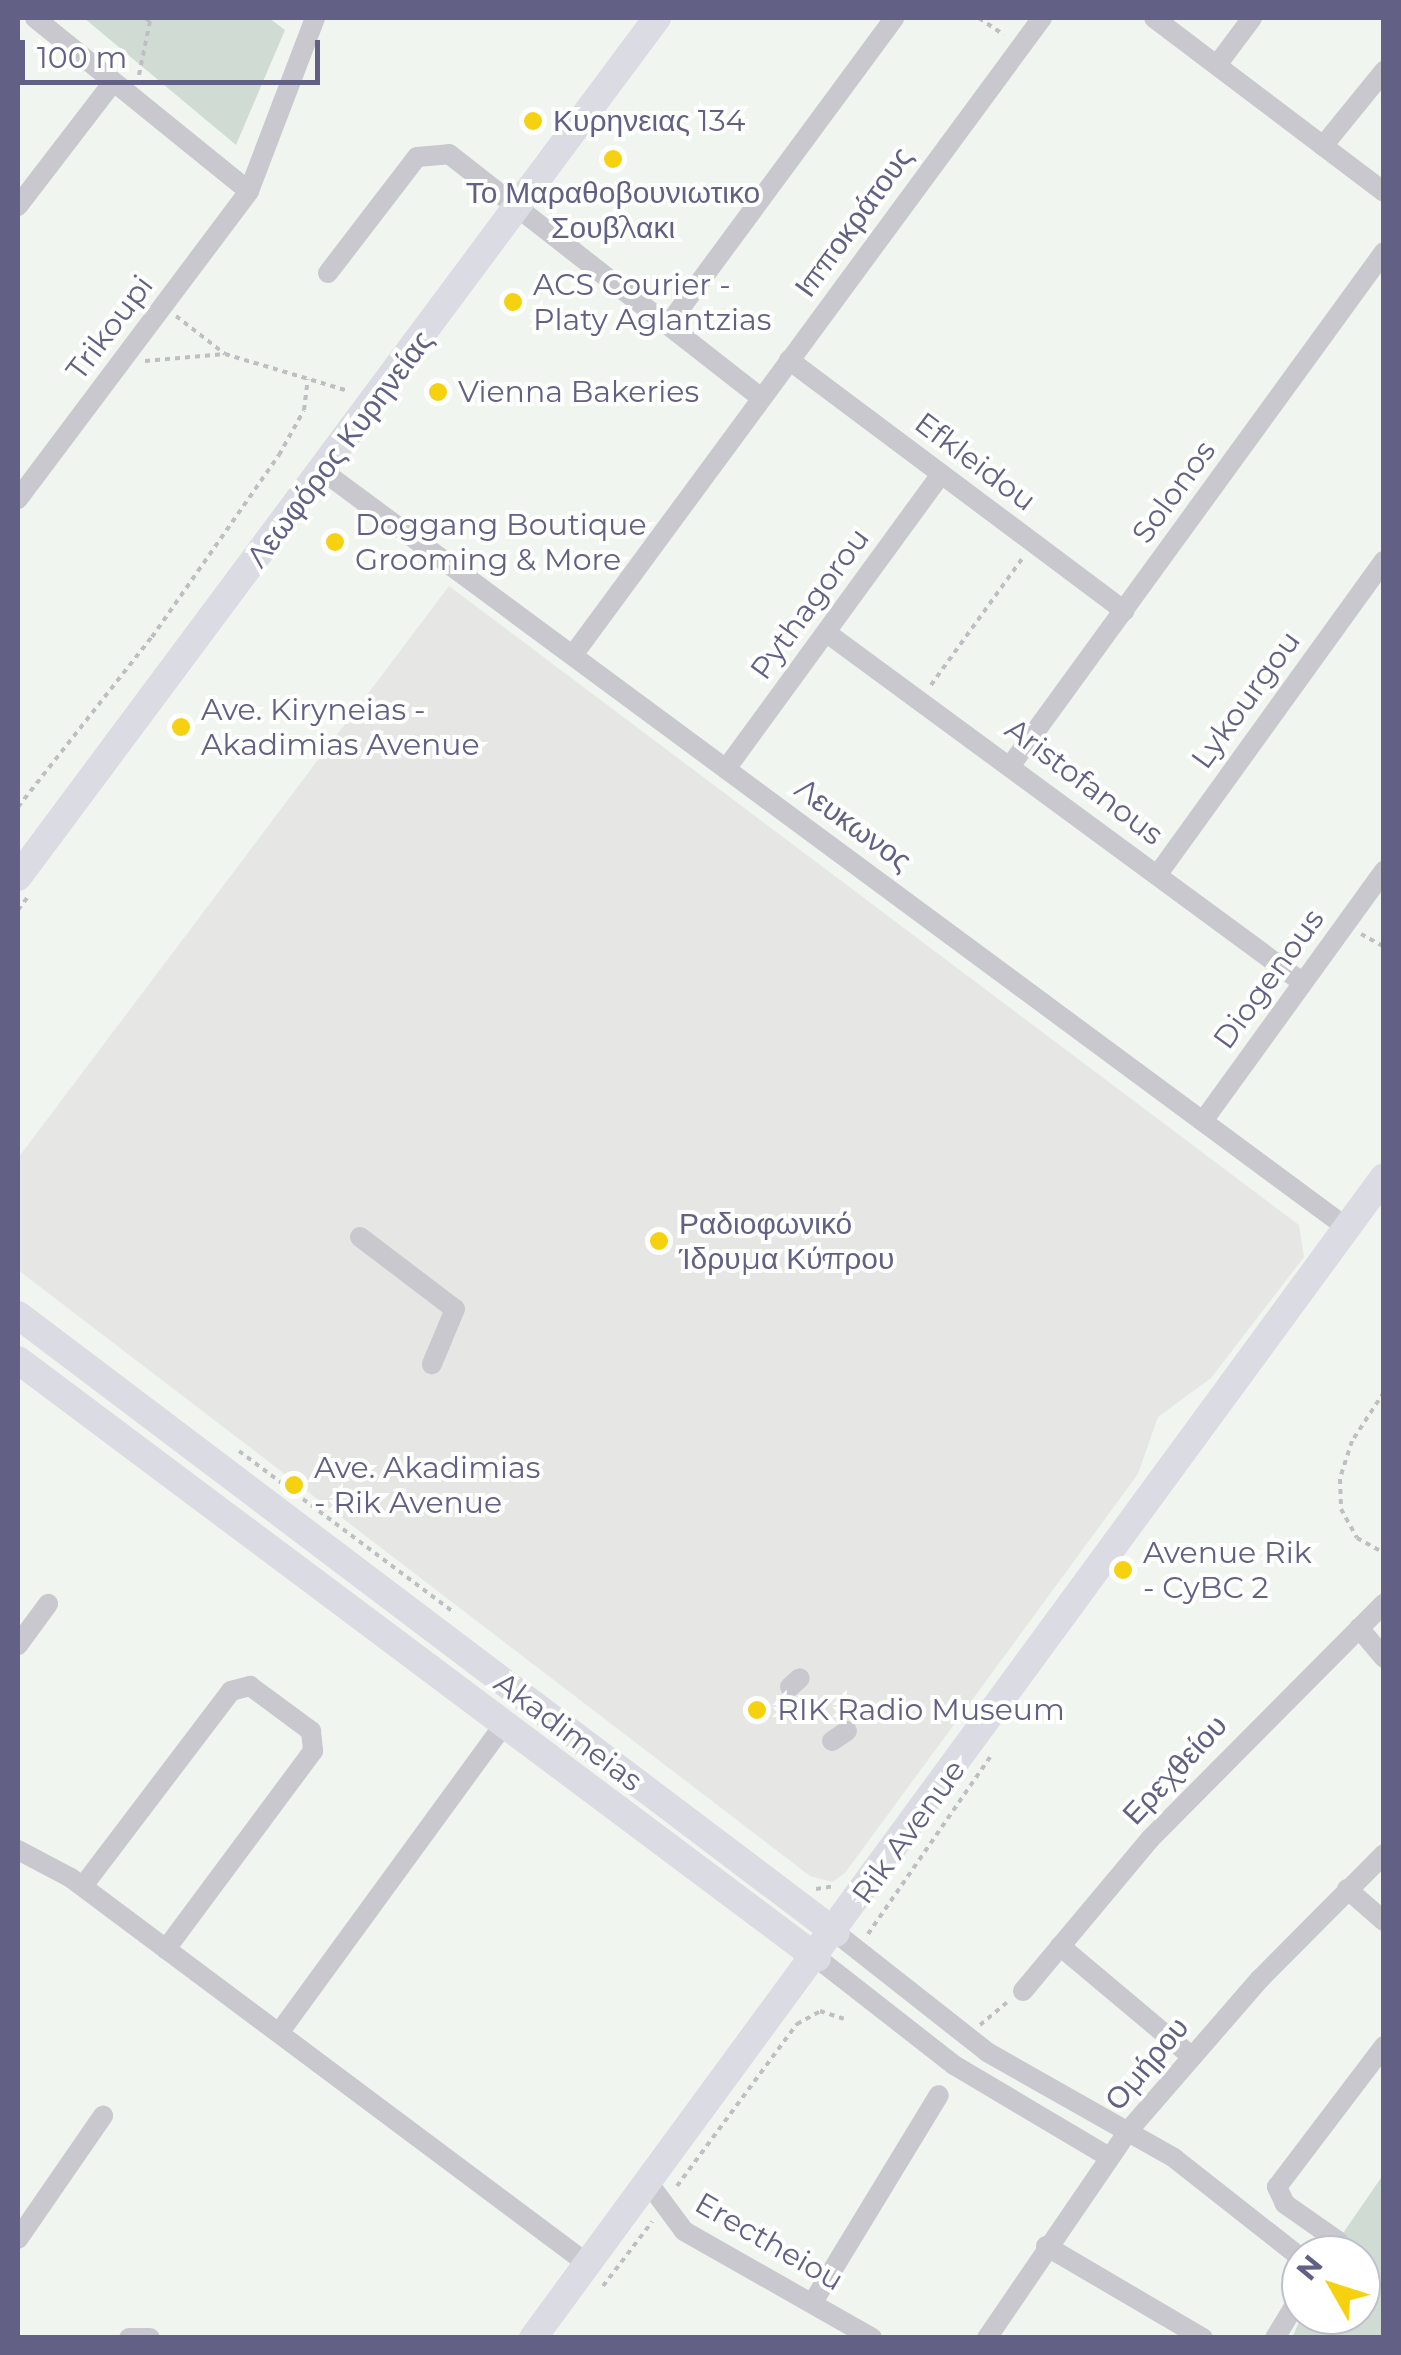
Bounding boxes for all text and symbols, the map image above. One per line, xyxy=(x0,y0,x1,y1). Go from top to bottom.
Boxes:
scale bar xyxy=(25,20,325,82)
text: 100 m xyxy=(37,39,127,76)
place label: Κυρηνειας 134 xyxy=(553,103,745,139)
marker: Κυρηνειας 134 xyxy=(522,110,544,132)
street label: Ιπποκράτους xyxy=(788,140,920,304)
marker: Το Μαραθοβουνιωτικο Σουβλακι xyxy=(602,148,624,170)
place label: Το Μαραθοβουνιωτικο Σουβλακι xyxy=(466,175,760,246)
place label: ACS Courier - Platy Aglantzias xyxy=(533,267,771,338)
street label: Trikoupi xyxy=(59,269,161,387)
marker: ACS Courier - Platy Aglantzias xyxy=(502,291,524,313)
street label: Λεωφόρος Κυρηνείας xyxy=(239,324,441,574)
place label: Vienna Bakeries xyxy=(458,374,699,410)
marker: Vienna Bakeries xyxy=(427,381,449,403)
street label: Efkleidou xyxy=(908,405,1042,519)
street label: Solonos xyxy=(1125,434,1223,550)
place label: Doggang Boutique Grooming & More xyxy=(355,507,647,578)
street label: Pythagorou xyxy=(743,521,877,687)
marker: Doggang Boutique Grooming & More xyxy=(324,531,346,553)
street label: Lykourgou xyxy=(1184,624,1308,776)
place label: Ave. Kiryneias - Akadimias Avenue xyxy=(201,692,480,762)
street label: Aristofanous xyxy=(998,711,1170,853)
marker: Ave. Kiryneias - Akadimias Avenue xyxy=(170,716,192,738)
street label: Λευκωνος xyxy=(788,771,918,879)
street label: Diogenous xyxy=(1206,902,1332,1056)
place label: Ραδιοφωνικό Ίδρυμα Κύπρου xyxy=(679,1206,894,1276)
marker: Ραδιοφωνικό Ίδρυμα Κύπρου xyxy=(648,1230,670,1252)
place label: Ave. Akadimias - Rik Avenue xyxy=(314,1450,540,1520)
marker: Ave. Akadimias - Rik Avenue xyxy=(283,1474,305,1496)
place label: Avenue Rik - CyBC 2 xyxy=(1143,1535,1312,1606)
marker: Avenue Rik - CyBC 2 xyxy=(1112,1559,1134,1581)
street label: Akadimeias xyxy=(487,1665,649,1799)
place label: RIK Radio Museum xyxy=(777,1692,1065,1728)
marker: RIK Radio Museum xyxy=(746,1699,768,1721)
street label: Ερεχθείου xyxy=(1115,1708,1235,1832)
street label: Rik Avenue xyxy=(845,1753,973,1911)
street label: Ομήρου xyxy=(1098,2010,1196,2118)
street label: Erectheiou xyxy=(689,2185,849,2299)
north arrow xyxy=(1281,2235,1381,2335)
text: N xyxy=(1289,2248,1330,2287)

